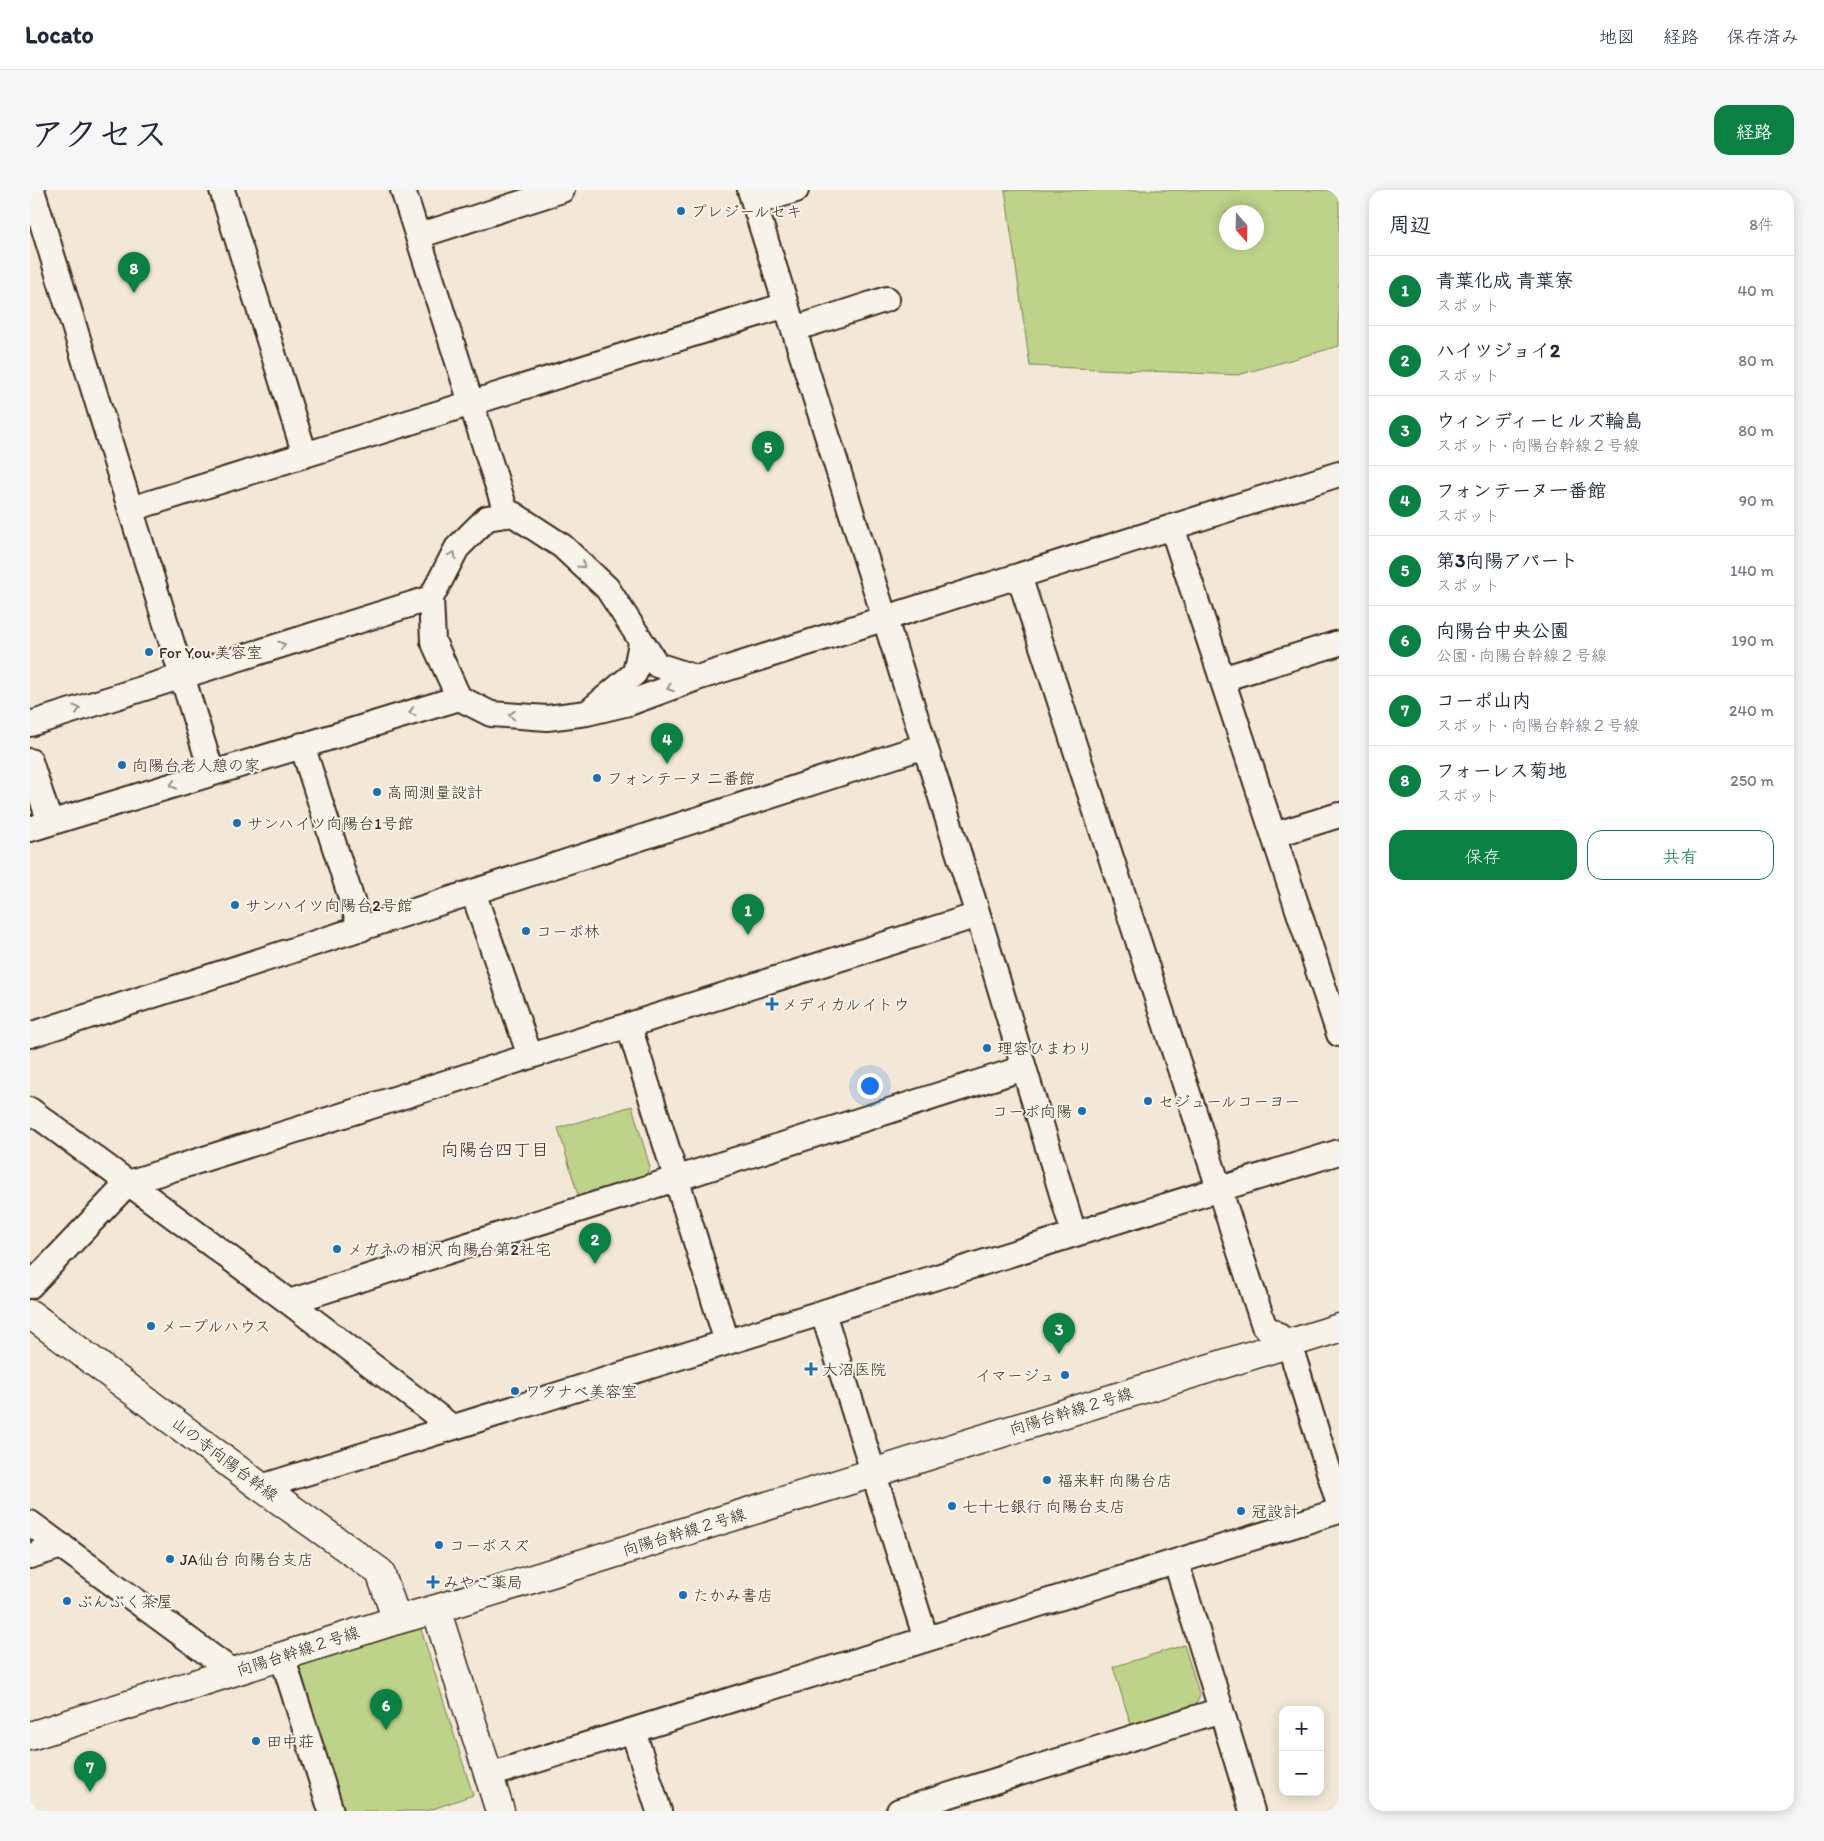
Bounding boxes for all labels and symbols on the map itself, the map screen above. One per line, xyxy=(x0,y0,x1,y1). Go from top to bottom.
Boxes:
place label: プレジールセキ xyxy=(691,202,802,221)
marker: プレジールセキ xyxy=(675,205,687,217)
north arrow xyxy=(1219,205,1264,250)
pin: 8 xyxy=(118,252,150,293)
pin: 5 xyxy=(752,431,784,472)
one-way arrow xyxy=(447,551,457,560)
one-way arrow xyxy=(576,559,585,568)
one-way arrow xyxy=(277,640,285,650)
place label: For You 美容室 xyxy=(159,643,263,662)
marker: For You 美容室 xyxy=(143,646,155,658)
one-way arrow xyxy=(667,682,675,692)
one-way arrow xyxy=(72,705,80,715)
one-way arrow xyxy=(409,706,417,716)
one-way arrow xyxy=(508,710,516,721)
pin: 4 xyxy=(651,723,683,764)
place label: 向陽台老人憩の家 xyxy=(132,756,260,775)
marker: 向陽台老人憩の家 xyxy=(116,759,128,771)
place label: フォンテーヌ 二番館 xyxy=(607,769,755,788)
marker: フォンテーヌ 二番館 xyxy=(591,772,603,784)
one-way arrow xyxy=(170,780,178,790)
place label: 高岡測量設計 xyxy=(387,783,483,802)
marker: 高岡測量設計 xyxy=(371,786,383,798)
place label: サンハイツ向陽台1号館 xyxy=(247,814,414,833)
marker: サンハイツ向陽台1号館 xyxy=(231,817,243,829)
pin: 1 xyxy=(732,894,764,935)
place label: サンハイツ向陽台2号館 xyxy=(245,896,413,915)
marker: サンハイツ向陽台2号館 xyxy=(229,899,241,911)
place label: コーポ林 xyxy=(536,922,600,941)
marker: コーポ林 xyxy=(520,925,532,937)
place label: メディカルイトウ xyxy=(782,995,909,1014)
marker: メディカルイトウ xyxy=(766,998,778,1010)
place label: 理容ひまわり xyxy=(997,1039,1093,1058)
marker: 理容ひまわり xyxy=(981,1042,993,1054)
your location xyxy=(857,1073,883,1099)
place label: セジュールコーヨー xyxy=(1158,1092,1300,1111)
marker: セジュールコーヨー xyxy=(1142,1095,1154,1107)
place label: コーポ向陽 xyxy=(992,1102,1072,1121)
marker: コーポ向陽 xyxy=(1076,1105,1088,1117)
district label: 向陽台四丁目 xyxy=(441,1139,549,1161)
pin: 2 xyxy=(579,1223,611,1264)
place label: メガネの相沢 向陽台第2社宅 xyxy=(347,1240,551,1259)
marker: メガネの相沢 向陽台第2社宅 xyxy=(331,1243,343,1255)
pin: 3 xyxy=(1043,1313,1075,1354)
place label: メープルハウス xyxy=(161,1317,270,1336)
marker: メープルハウス xyxy=(145,1320,157,1332)
place label: 大沼医院 xyxy=(822,1360,886,1379)
marker: 大沼医院 xyxy=(804,1362,818,1376)
place label: イマージュ xyxy=(975,1366,1055,1385)
marker: イマージュ xyxy=(1059,1369,1071,1381)
place label: ワタナベ美容室 xyxy=(525,1382,637,1401)
street label: 向陽台幹線２号線 xyxy=(1007,1383,1135,1439)
marker: ワタナベ美容室 xyxy=(509,1385,521,1397)
street label: 山の寺向陽台幹線 xyxy=(168,1413,282,1505)
place label: 福来軒 向陽台店 xyxy=(1057,1471,1173,1490)
marker: 福来軒 向陽台店 xyxy=(1041,1474,1053,1486)
place label: 七十七銀行 向陽台支店 xyxy=(962,1497,1126,1516)
marker: 七十七銀行 向陽台支店 xyxy=(946,1500,958,1512)
place label: 冠設計 xyxy=(1251,1502,1299,1521)
street label: 向陽台幹線２号線 xyxy=(620,1504,748,1560)
marker: 冠設計 xyxy=(1235,1505,1247,1517)
place label: コーポスズ xyxy=(449,1536,529,1555)
marker: コーポスズ xyxy=(433,1539,445,1551)
place label: JA仙台 向陽台支店 xyxy=(180,1550,313,1569)
marker: JA仙台 向陽台支店 xyxy=(164,1553,176,1565)
place label: みやこ薬局 xyxy=(443,1573,523,1592)
marker: みやこ薬局 xyxy=(427,1576,439,1588)
place label: たかみ書店 xyxy=(693,1586,773,1605)
marker: たかみ書店 xyxy=(677,1589,689,1601)
place label: ぶんぶく茶屋 xyxy=(77,1592,173,1611)
marker: ぶんぶく茶屋 xyxy=(61,1595,73,1607)
street label: 向陽台幹線２号線 xyxy=(234,1622,362,1680)
pin: 6 xyxy=(370,1689,402,1730)
place label: 田中荘 xyxy=(266,1732,314,1751)
marker: 田中荘 xyxy=(250,1735,262,1747)
pin: 7 xyxy=(74,1751,106,1792)

